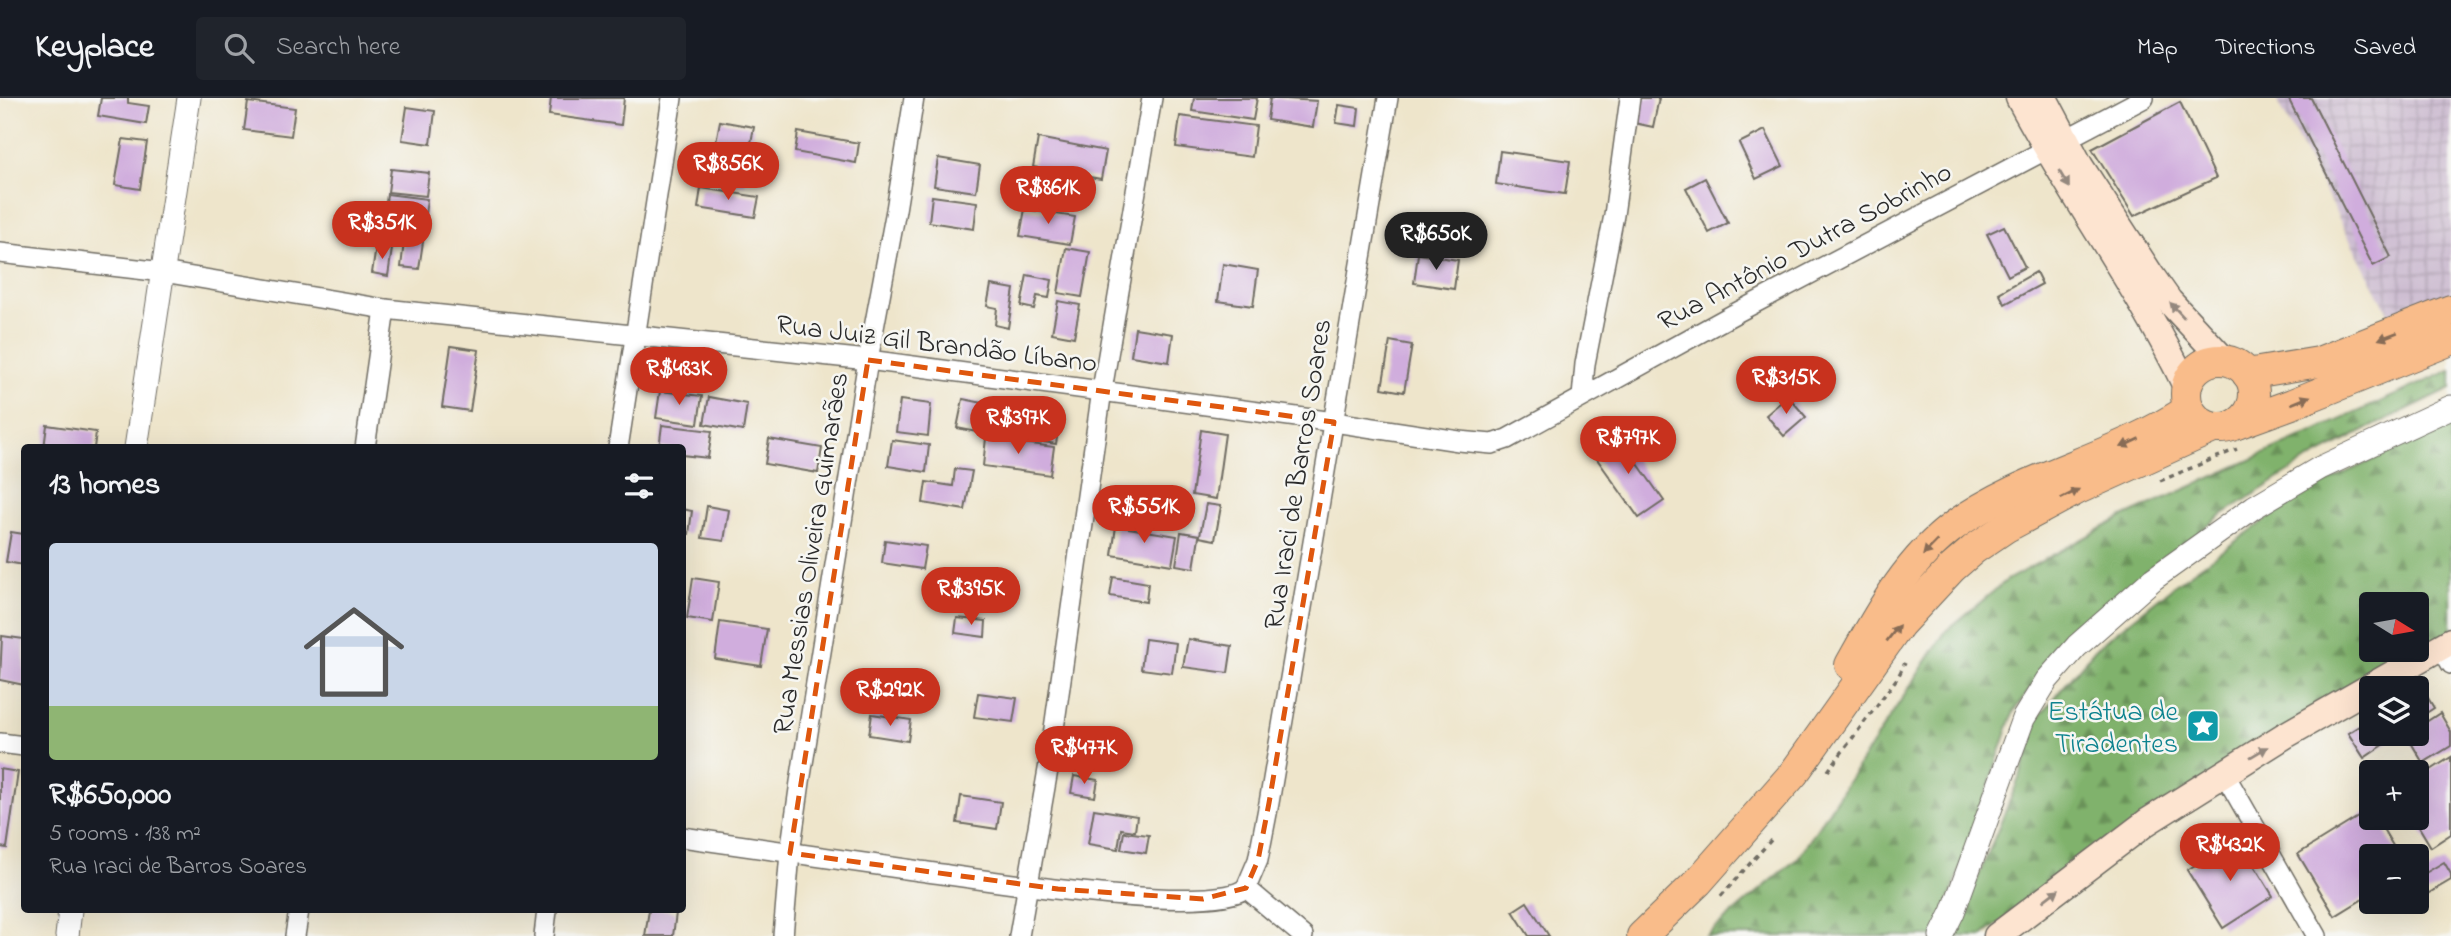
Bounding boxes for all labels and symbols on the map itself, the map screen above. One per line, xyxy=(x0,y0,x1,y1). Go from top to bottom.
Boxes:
pin: R$856K xyxy=(671,142,785,202)
street label: Rua Antônio Dutra Sobrinho xyxy=(1651,153,1960,343)
pin: R$861K xyxy=(991,166,1105,226)
one-way arrow xyxy=(2058,170,2071,189)
pin: R$351K xyxy=(325,202,439,261)
pin: R$650K xyxy=(1379,212,1493,272)
one-way arrow xyxy=(2170,302,2186,319)
street label: Rua Juiz Gil Brandão Líbano xyxy=(774,305,1099,385)
street label: Rua Iraci de Barros Soares xyxy=(1255,316,1344,633)
one-way arrow xyxy=(2378,331,2399,342)
pin: R$483K xyxy=(622,348,736,407)
pin: R$315K xyxy=(1729,356,1843,416)
street label: Rua Messias Oliveira Guimarães xyxy=(764,370,861,738)
one-way arrow xyxy=(2291,395,2312,406)
pin: R$397K xyxy=(961,396,1075,456)
pin: R$797K xyxy=(1571,416,1685,476)
one-way arrow xyxy=(2120,437,2140,448)
pin: R$551K xyxy=(1087,486,1201,545)
one-way arrow xyxy=(2060,488,2079,500)
one-way arrow xyxy=(1922,539,1938,556)
pin: R$395K xyxy=(914,568,1028,627)
north arrow xyxy=(2359,592,2429,662)
one-way arrow xyxy=(1886,625,1901,643)
pin: R$292K xyxy=(833,668,947,728)
place label: Estátua de Tiradentes xyxy=(2047,693,2178,766)
place icon: Estátua de Tiradentes xyxy=(2184,707,2222,745)
pin: R$477K xyxy=(1027,726,1141,786)
one-way arrow xyxy=(2249,746,2268,758)
pin: R$432K xyxy=(2173,824,2287,883)
one-way arrow xyxy=(2042,888,2060,902)

